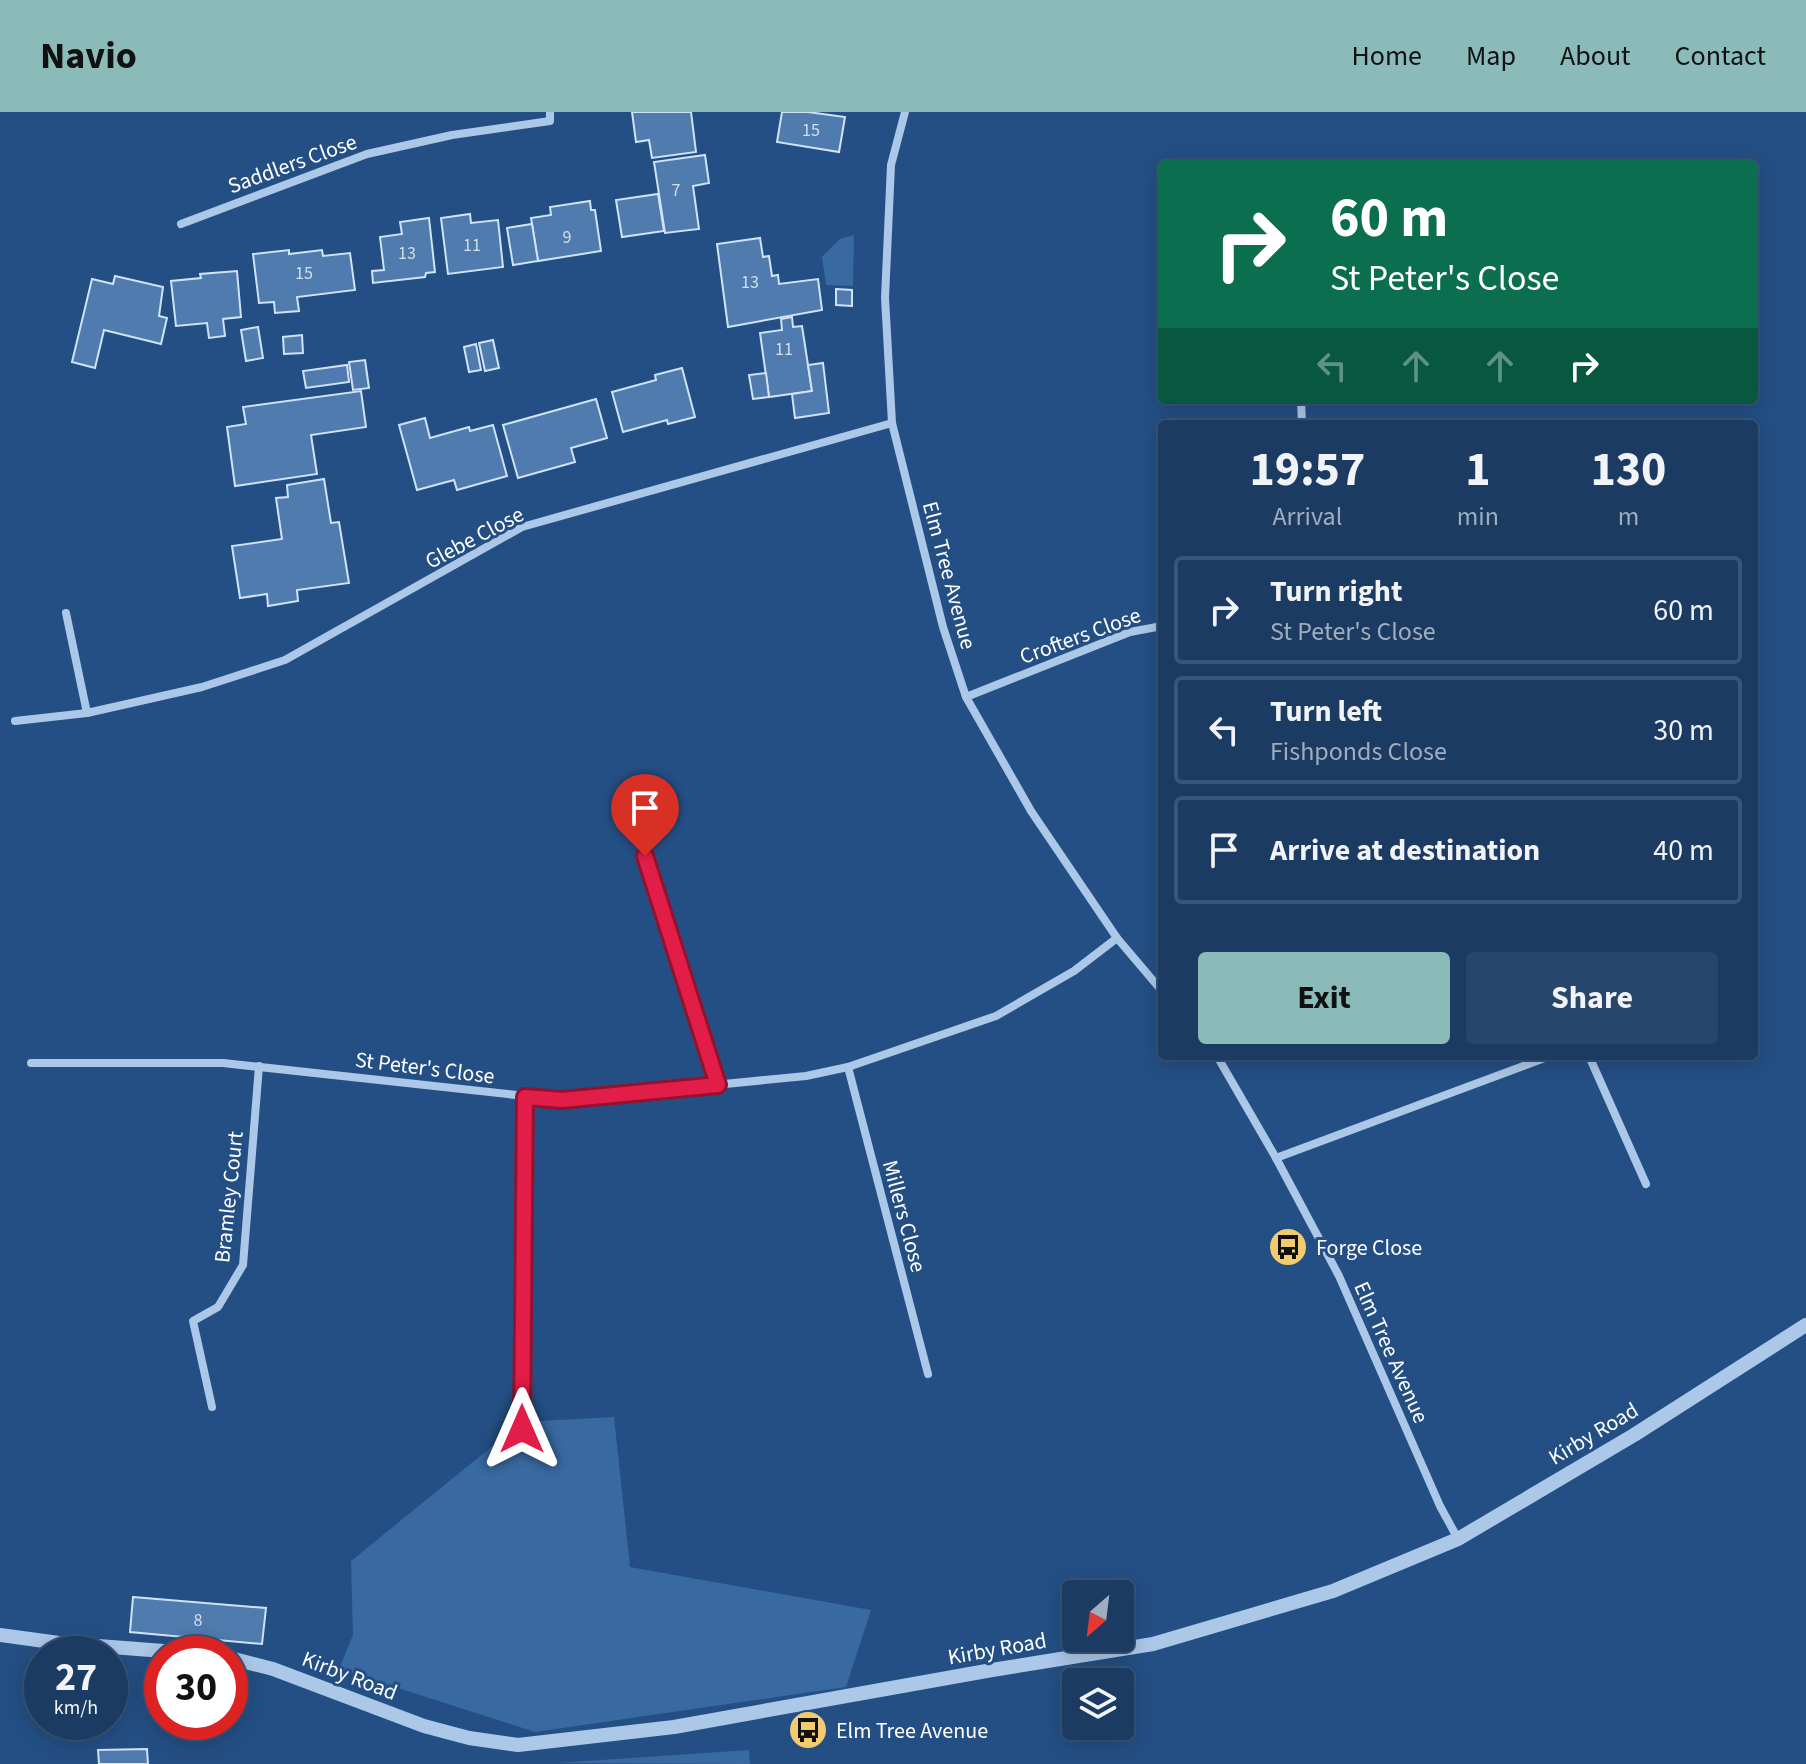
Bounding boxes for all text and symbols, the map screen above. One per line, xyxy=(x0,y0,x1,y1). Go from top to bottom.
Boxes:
text: Navio xyxy=(40,29,137,83)
text: Home xyxy=(1351,36,1422,76)
text: Map xyxy=(1466,36,1516,76)
text: About xyxy=(1560,36,1631,76)
text: Contact xyxy=(1675,36,1766,76)
house number: 15 xyxy=(802,118,820,143)
street label: Saddlers Close xyxy=(223,126,361,202)
house number: 7 xyxy=(672,178,681,203)
text: 60 m xyxy=(1330,179,1448,258)
icon: right xyxy=(1198,192,1302,296)
house number: 9 xyxy=(563,225,572,250)
house number: 11 xyxy=(463,233,481,258)
house number: 13 xyxy=(398,241,416,266)
text: St Peter's Close xyxy=(1330,253,1559,304)
house number: 15 xyxy=(295,261,313,286)
house number: 13 xyxy=(741,270,759,295)
house number: 11 xyxy=(775,337,793,362)
icon: left xyxy=(1310,344,1354,388)
icon: ahead xyxy=(1394,344,1438,388)
icon: ahead xyxy=(1478,344,1522,388)
icon: right xyxy=(1562,344,1606,388)
text: 19:57 xyxy=(1249,436,1365,504)
text: 1 xyxy=(1465,436,1491,504)
text: 130 xyxy=(1590,436,1666,504)
street label: Glebe Close xyxy=(419,498,530,577)
street label: Elm Tree Avenue xyxy=(914,498,984,653)
text: Arrival xyxy=(1272,498,1342,535)
text: min xyxy=(1457,498,1499,535)
text: m xyxy=(1618,498,1639,535)
text: Turn right xyxy=(1270,570,1402,613)
icon: right xyxy=(1202,588,1246,632)
text: 60 m xyxy=(1653,589,1714,632)
street label: Crofters Close xyxy=(1015,599,1146,673)
text: St Peter's Close xyxy=(1270,613,1436,650)
text: Turn left xyxy=(1270,690,1382,733)
icon: left xyxy=(1202,708,1246,752)
text: 30 m xyxy=(1653,709,1714,752)
text: Fishponds Close xyxy=(1270,733,1447,770)
pin xyxy=(611,774,679,856)
icon: arrive xyxy=(623,786,667,830)
icon: arrive xyxy=(1202,828,1246,872)
text: Arrive at destination xyxy=(1270,829,1540,872)
text: 40 m xyxy=(1653,829,1714,872)
button: Exit xyxy=(1198,952,1450,1044)
button: Share xyxy=(1466,952,1718,1044)
street label: St Peter's Close xyxy=(353,1044,496,1092)
street label: Bramley Court xyxy=(206,1129,252,1265)
street label: Millers Close xyxy=(874,1157,934,1276)
bus stop icon: Forge Close xyxy=(1267,1226,1309,1268)
place label: Forge Close xyxy=(1316,1232,1422,1264)
street label: Elm Tree Avenue xyxy=(1346,1276,1437,1428)
position arrow xyxy=(480,1387,564,1471)
street label: Kirby Road xyxy=(1543,1394,1645,1473)
north arrow xyxy=(1062,1580,1134,1652)
map controls xyxy=(1062,1580,1134,1740)
house number: 8 xyxy=(194,1608,203,1633)
street label: Kirby Road xyxy=(945,1625,1049,1673)
speed limit sign: 30 xyxy=(144,1636,248,1740)
street label: Kirby Road xyxy=(297,1643,402,1709)
text: 27 xyxy=(55,1649,97,1706)
button: layers xyxy=(1062,1668,1134,1740)
text: km/h xyxy=(54,1694,98,1722)
bus stop icon: Elm Tree Avenue xyxy=(787,1709,829,1751)
place label: Elm Tree Avenue xyxy=(836,1715,988,1747)

